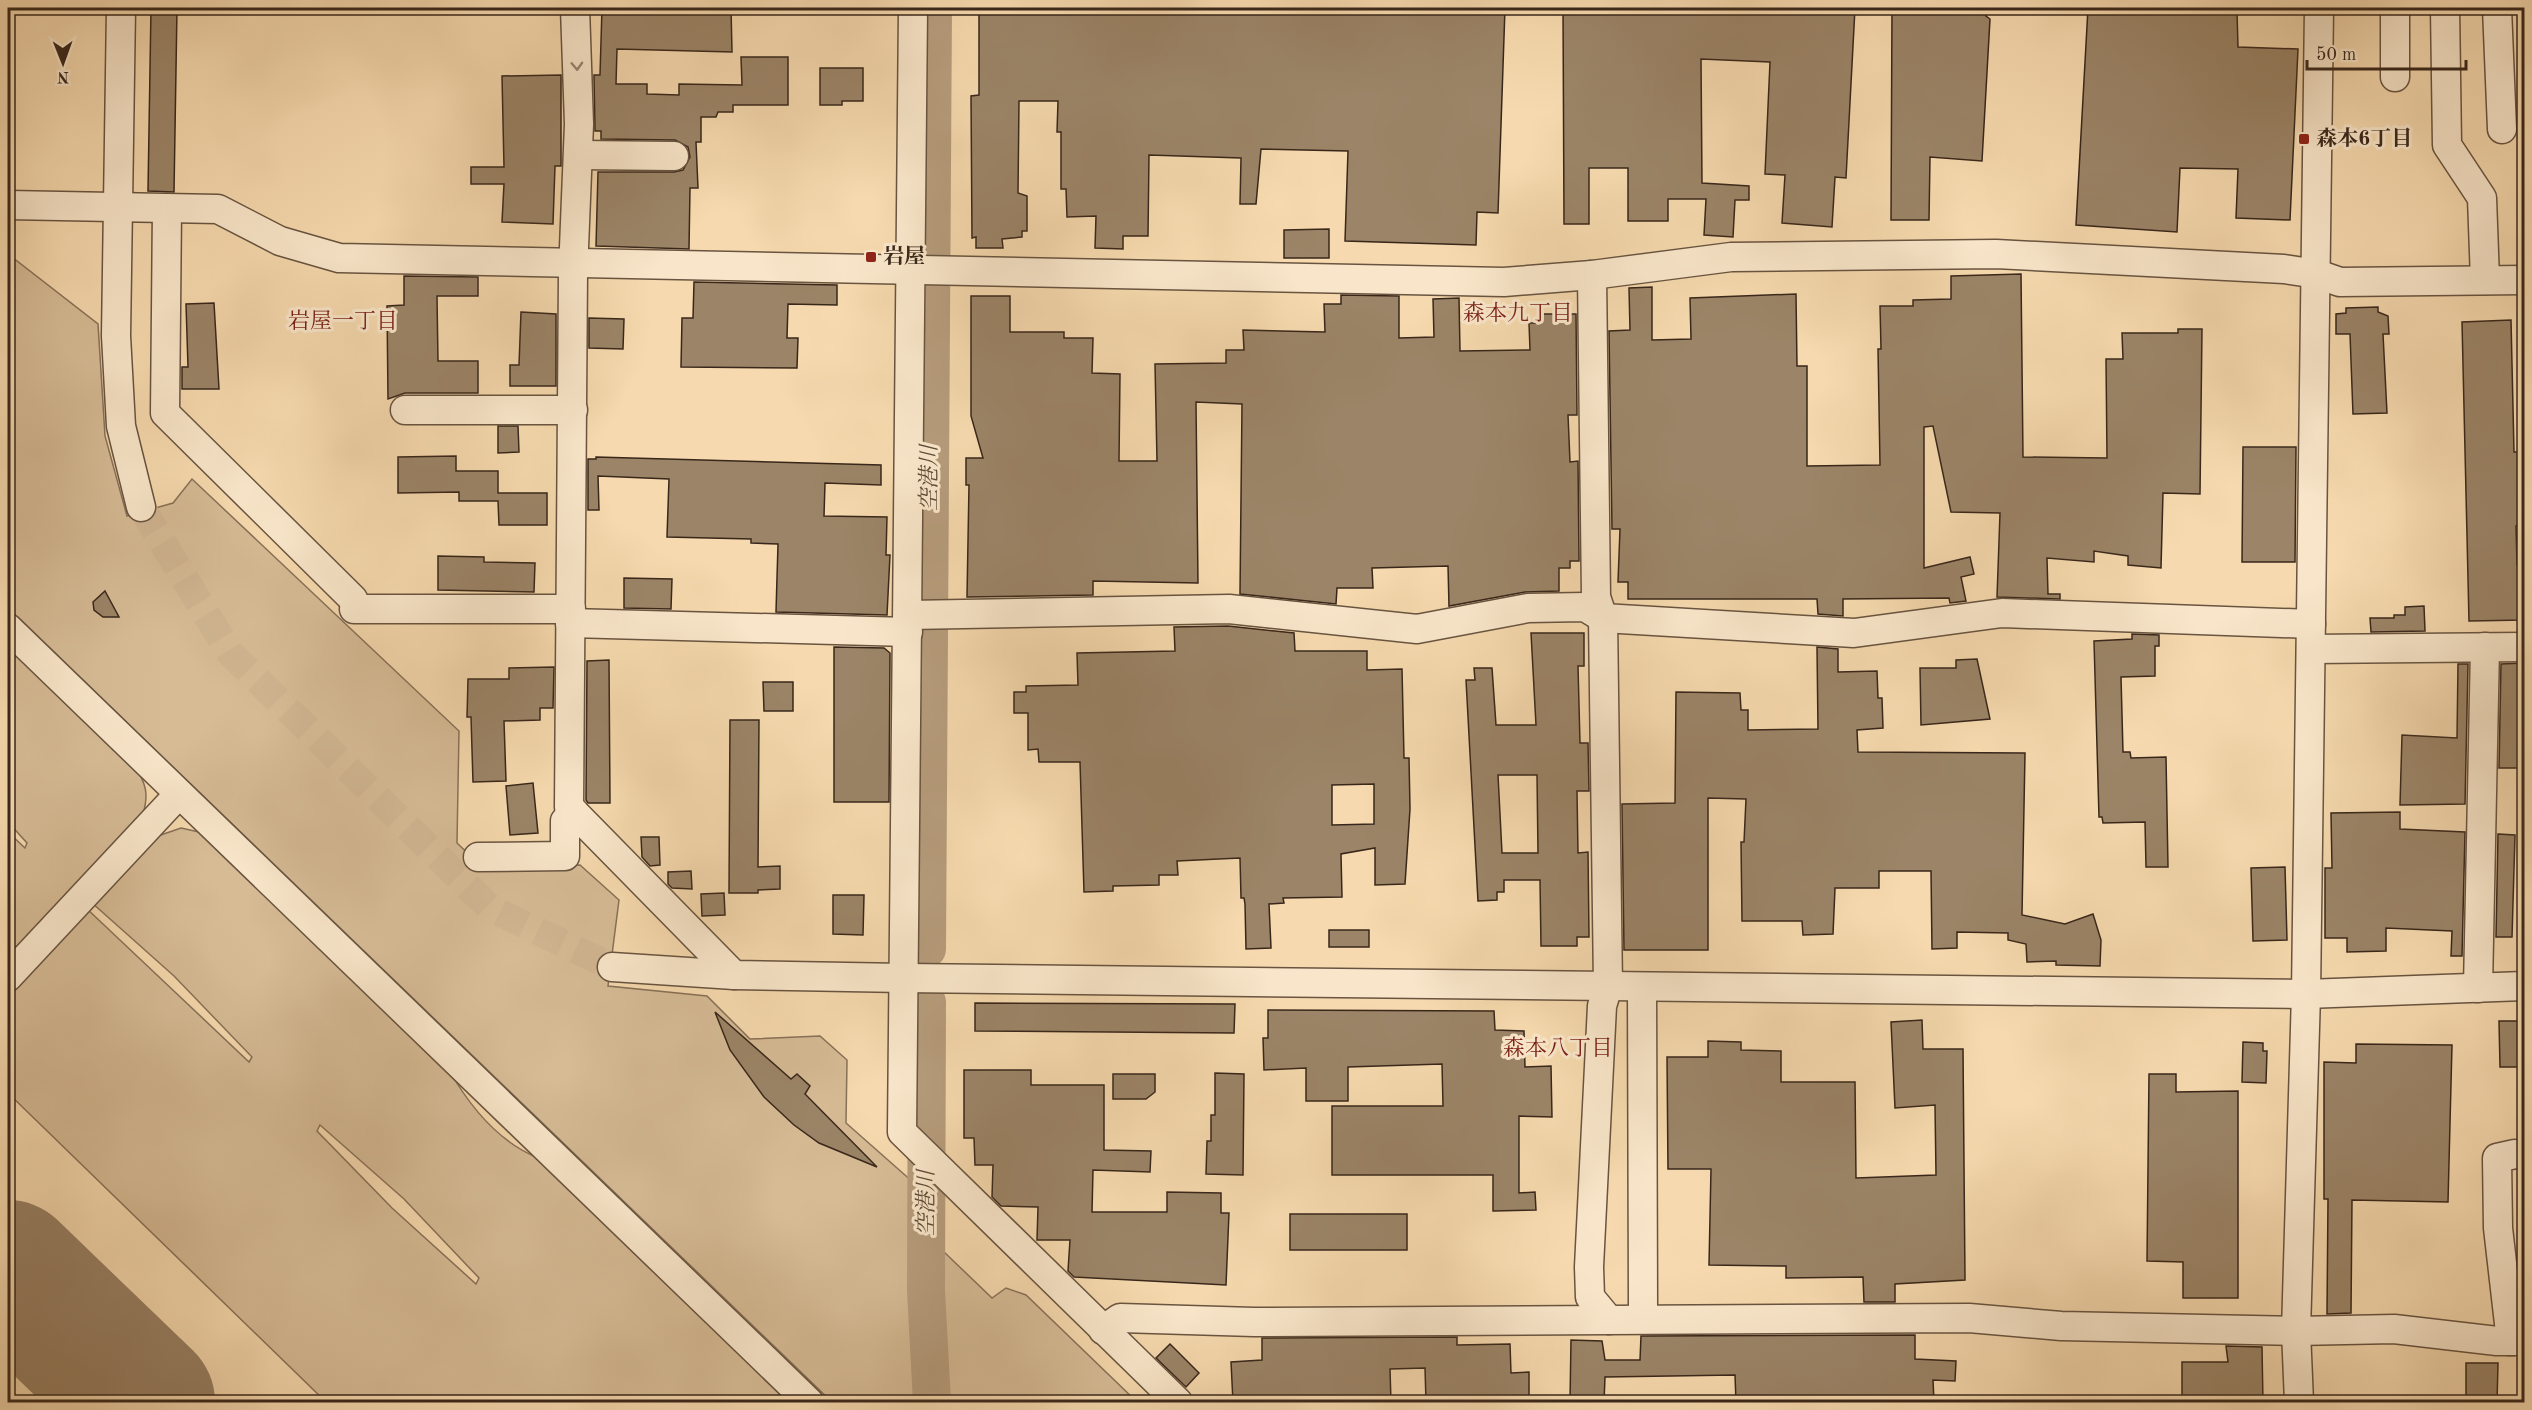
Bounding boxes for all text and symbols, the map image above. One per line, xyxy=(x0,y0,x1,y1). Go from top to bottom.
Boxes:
north arrow xyxy=(33,33,93,93)
scale bar xyxy=(2307,33,2466,71)
text: 50 m xyxy=(2316,46,2356,64)
one-way arrow xyxy=(571,61,584,70)
text: N xyxy=(56,68,69,84)
place label: 森本6丁目 xyxy=(2316,127,2412,150)
marker: 森本6丁目 xyxy=(2297,132,2311,146)
place label: 岩屋 xyxy=(883,245,925,268)
marker: 岩屋 xyxy=(864,250,878,264)
district label: 森本九丁目 xyxy=(1463,301,1573,325)
district label: 岩屋一丁目 xyxy=(288,309,398,333)
water label: 空港川 xyxy=(917,443,941,511)
district label: 森本八丁目 xyxy=(1503,1036,1613,1060)
water label: 空港川 xyxy=(914,1168,938,1236)

